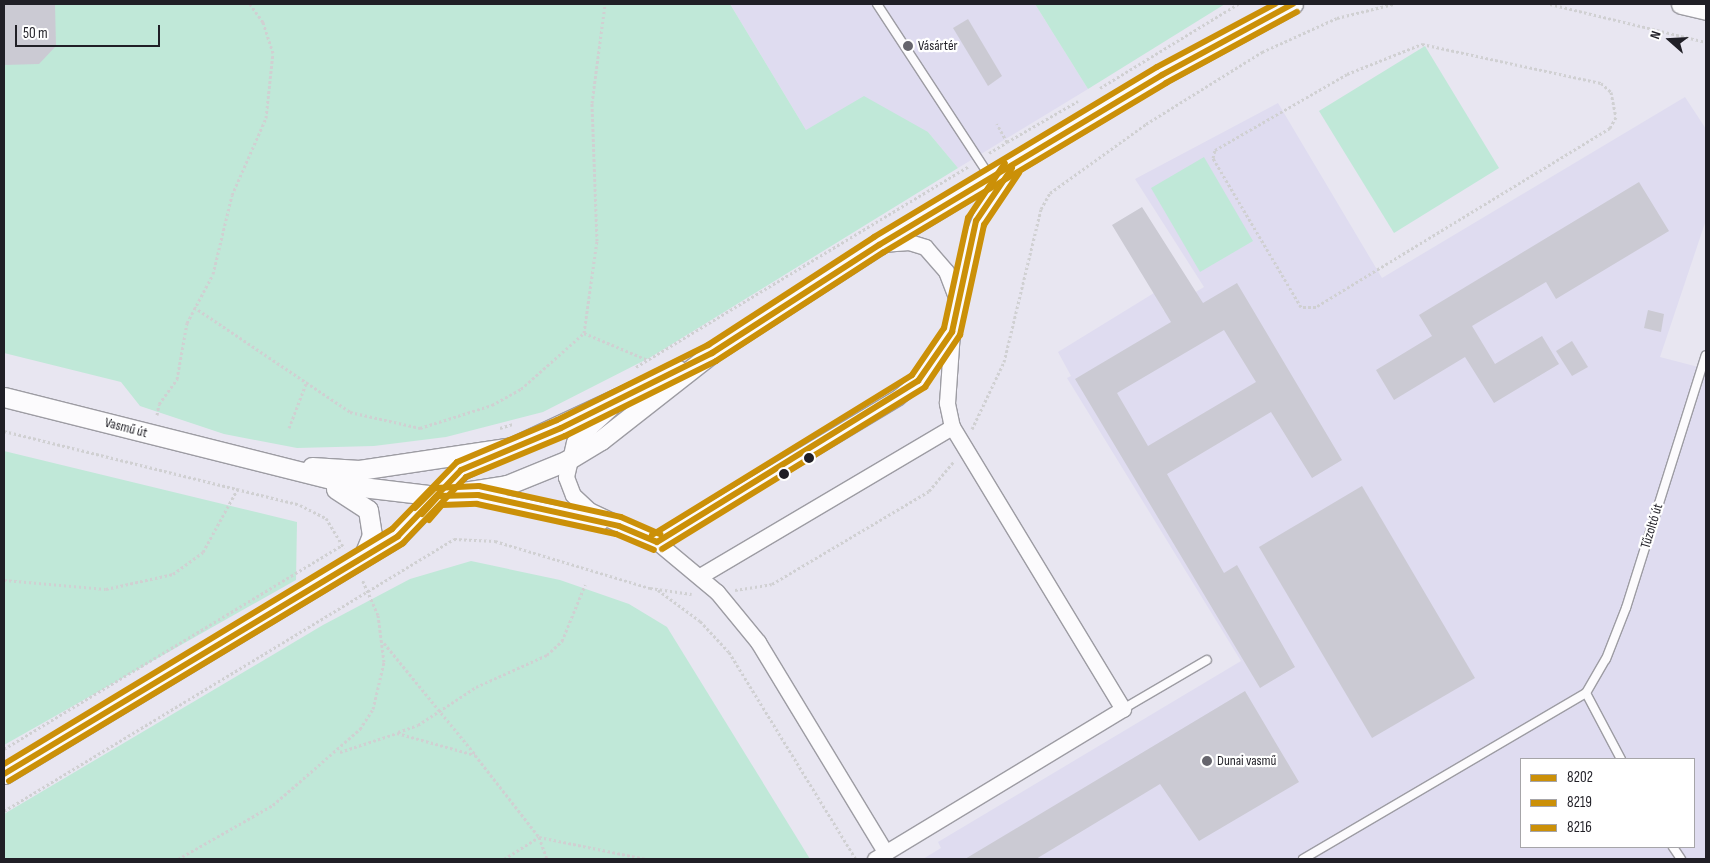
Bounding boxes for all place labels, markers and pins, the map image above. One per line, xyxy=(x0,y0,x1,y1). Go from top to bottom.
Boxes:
place label: Vásártér xyxy=(918,38,958,54)
marker: Vásártér xyxy=(902,40,914,52)
unlabelled marker xyxy=(804,453,814,463)
unlabelled marker xyxy=(779,469,789,479)
place label: Dunai vasmű xyxy=(1217,753,1276,769)
marker: Dunai vasmű xyxy=(1201,755,1213,767)

